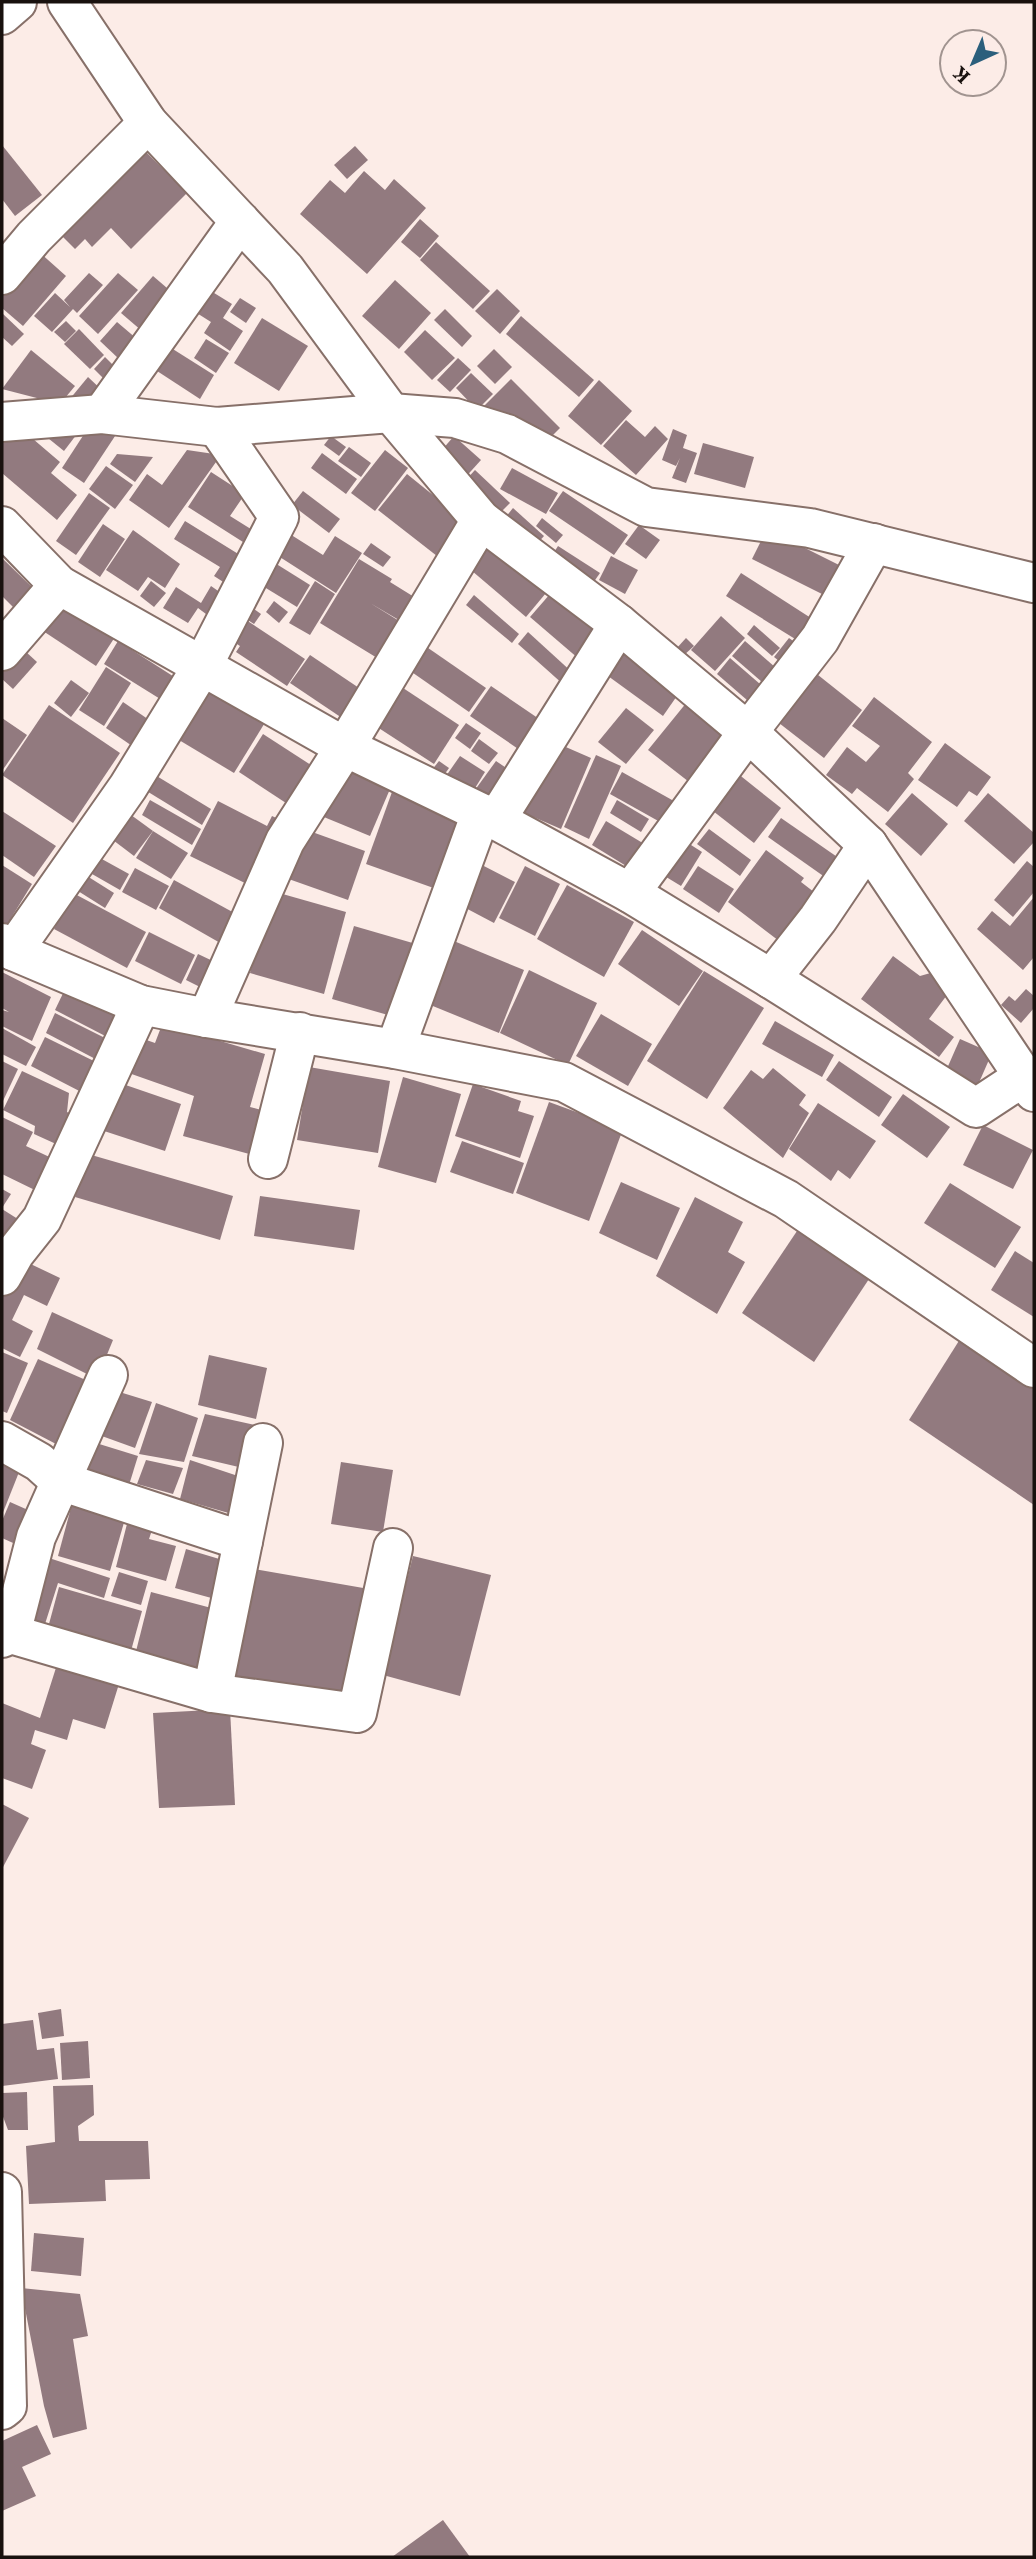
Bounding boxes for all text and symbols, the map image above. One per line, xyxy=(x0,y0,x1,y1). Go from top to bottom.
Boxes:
north arrow xyxy=(938,28,1008,98)
text: K xyxy=(947,61,975,89)

